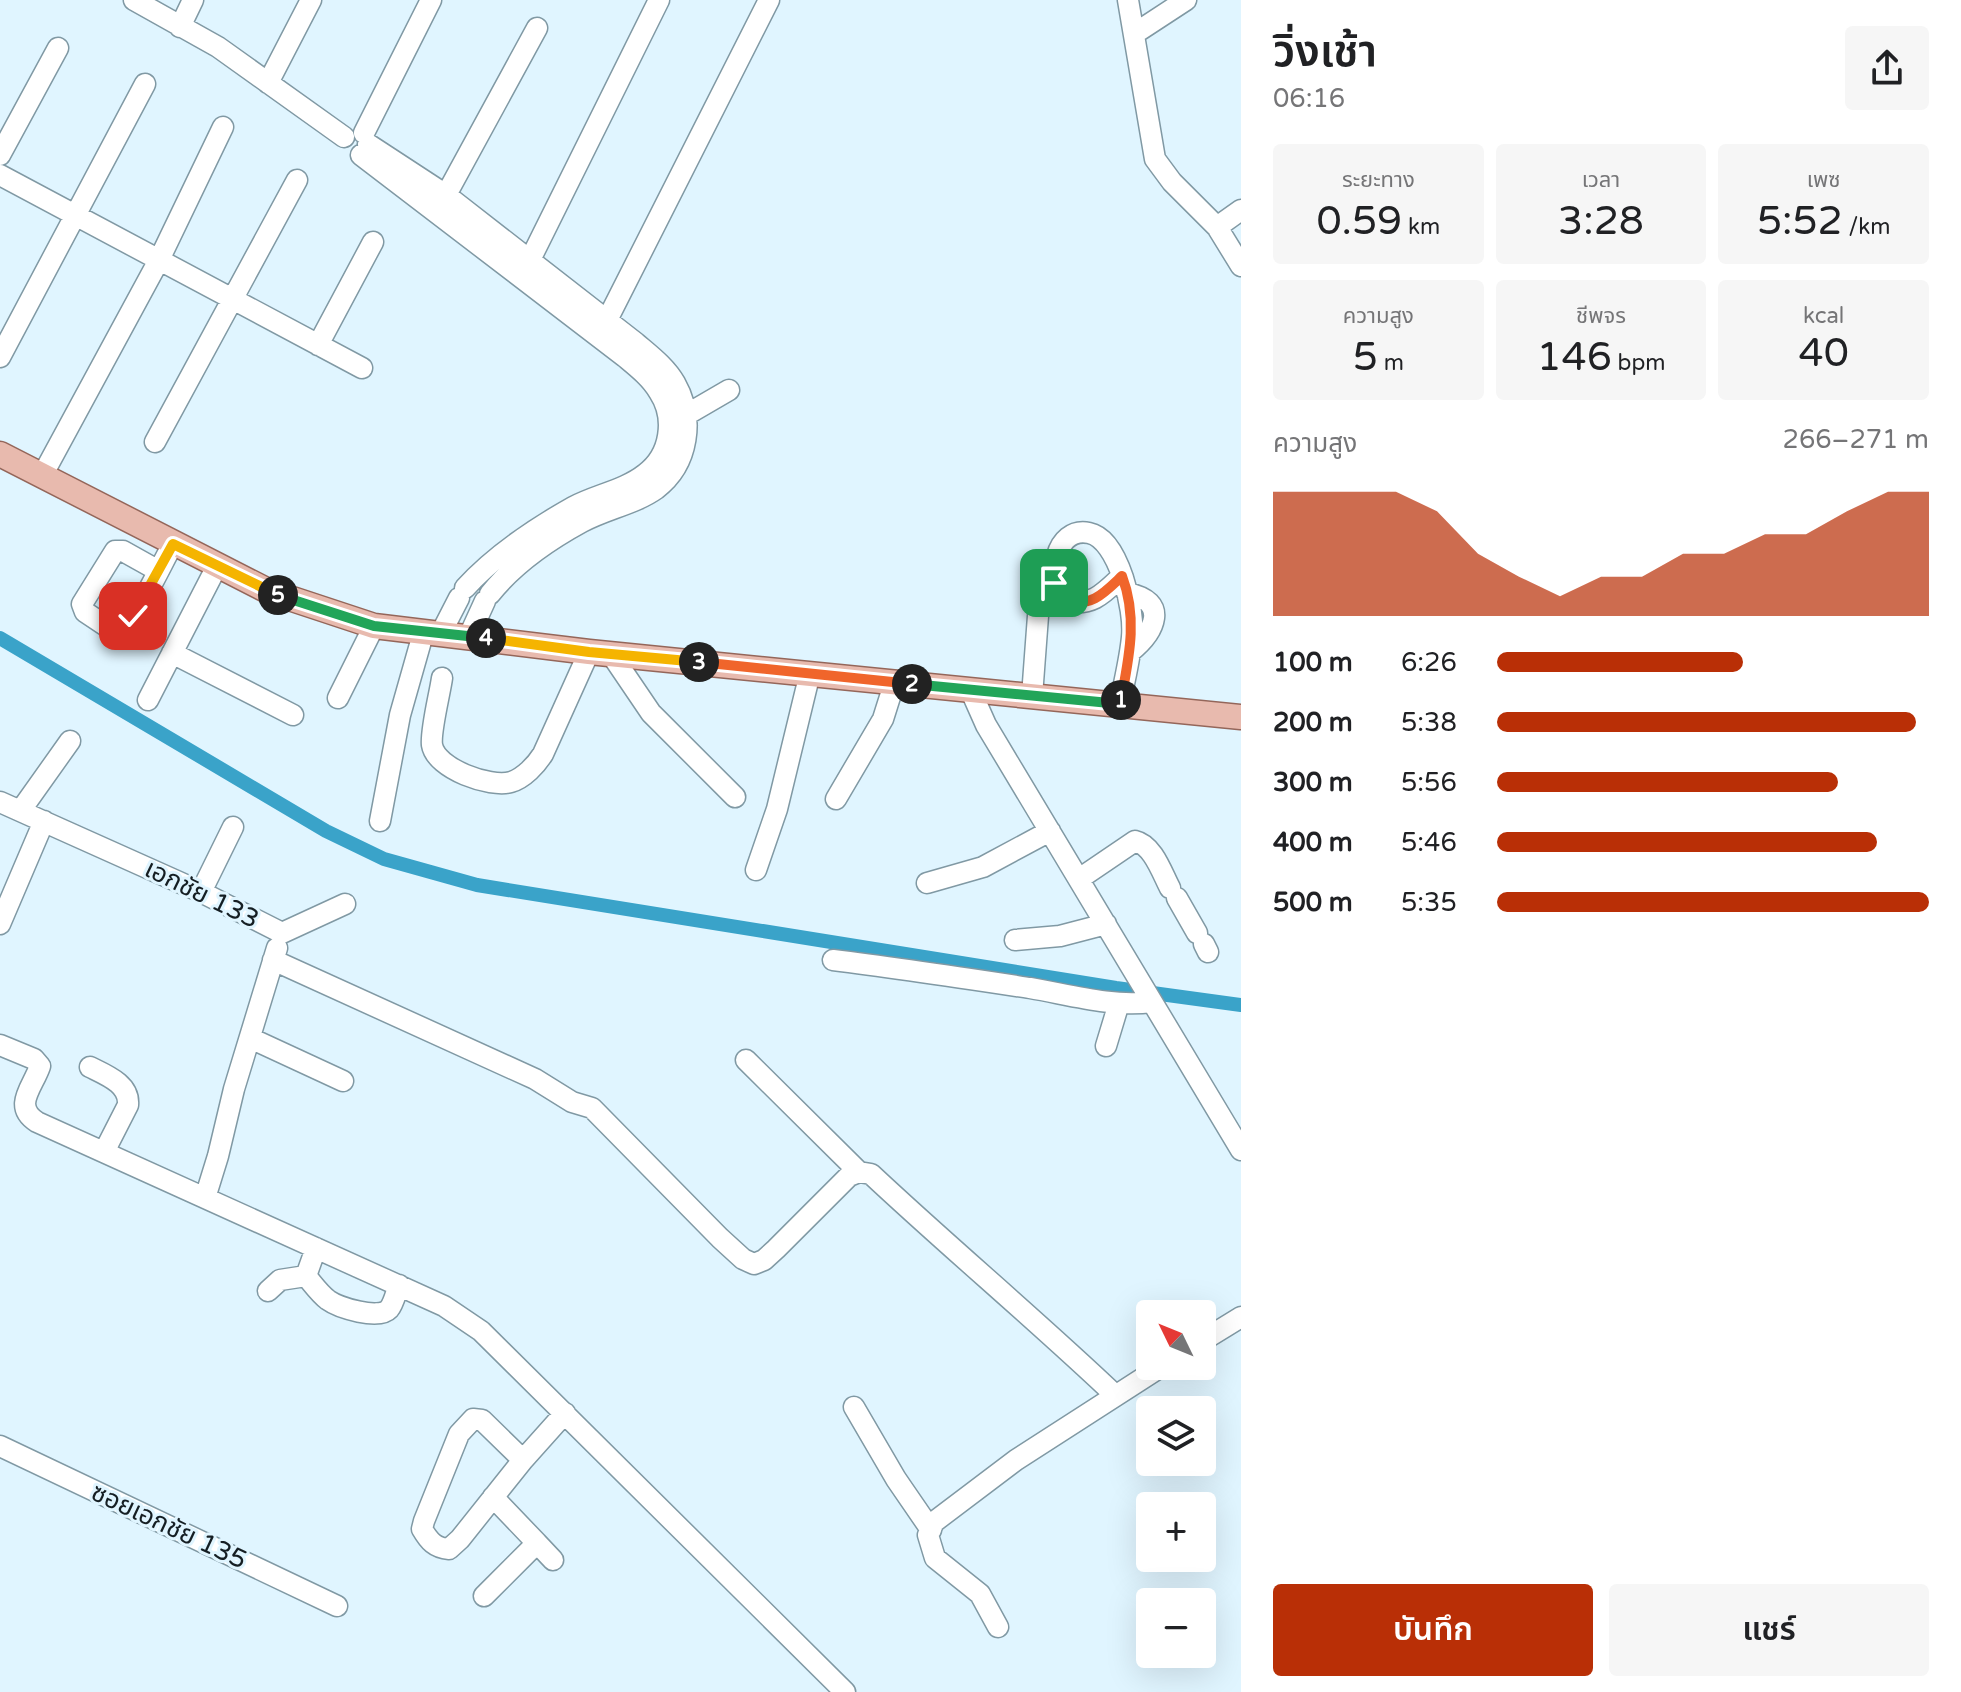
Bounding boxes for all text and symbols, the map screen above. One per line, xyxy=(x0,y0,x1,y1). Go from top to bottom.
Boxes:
text: วิ่งเช้า xyxy=(1273,26,1377,79)
button: share xyxy=(1845,26,1929,110)
text: 06:16 xyxy=(1273,83,1345,114)
text: ระยะทาง xyxy=(1342,167,1415,193)
text: เวลา xyxy=(1582,167,1620,193)
text: เพซ xyxy=(1807,167,1840,193)
text: 0.59 xyxy=(1316,197,1402,245)
text: 3:28 xyxy=(1558,197,1644,245)
text: 5:52 xyxy=(1757,197,1843,245)
text: km xyxy=(1402,214,1440,240)
text: /km xyxy=(1843,214,1890,240)
text: ความสูง xyxy=(1343,303,1414,329)
text: ชีพจร xyxy=(1576,303,1626,329)
text: kcal xyxy=(1803,303,1844,329)
text: 40 xyxy=(1799,329,1849,377)
text: 5 xyxy=(1353,333,1378,381)
text: 146 xyxy=(1536,333,1612,381)
text: m xyxy=(1378,350,1404,376)
text: bpm xyxy=(1612,350,1666,376)
text: 266–271 m xyxy=(1783,424,1929,455)
text: ความสูง xyxy=(1273,428,1357,459)
pin xyxy=(1020,549,1088,617)
icon: arrive xyxy=(1032,561,1076,605)
pin: 5 xyxy=(258,575,298,615)
pin xyxy=(99,582,167,650)
text: 5 xyxy=(271,582,285,608)
icon: check xyxy=(111,594,155,638)
pin: 4 xyxy=(466,618,506,658)
text: 4 xyxy=(479,625,493,651)
pin: 3 xyxy=(679,642,719,682)
text: 100 m xyxy=(1273,647,1353,678)
text: 6:26 xyxy=(1401,647,1457,678)
text: 3 xyxy=(692,649,706,675)
pin: 2 xyxy=(892,664,932,704)
text: 2 xyxy=(905,671,919,697)
pin: 1 xyxy=(1101,680,1141,720)
text: 1 xyxy=(1114,687,1128,713)
text: 200 m xyxy=(1273,707,1353,738)
text: 5:38 xyxy=(1401,707,1457,738)
text: 300 m xyxy=(1273,767,1353,798)
text: 5:56 xyxy=(1401,767,1457,798)
text: 400 m xyxy=(1273,827,1353,858)
text: 5:46 xyxy=(1401,827,1457,858)
street label: เอกชัย 133 xyxy=(140,853,264,935)
text: 500 m xyxy=(1273,887,1353,918)
text: 5:35 xyxy=(1401,887,1457,918)
north arrow xyxy=(1136,1300,1216,1380)
map controls xyxy=(1136,1300,1216,1668)
button: layers xyxy=(1136,1396,1216,1476)
street label: ซอยเอกชัย 135 xyxy=(86,1476,252,1576)
button: + xyxy=(1136,1492,1216,1572)
button: บันทึก xyxy=(1273,1584,1593,1676)
button: แชร์ xyxy=(1609,1584,1929,1676)
button: − xyxy=(1136,1588,1216,1668)

